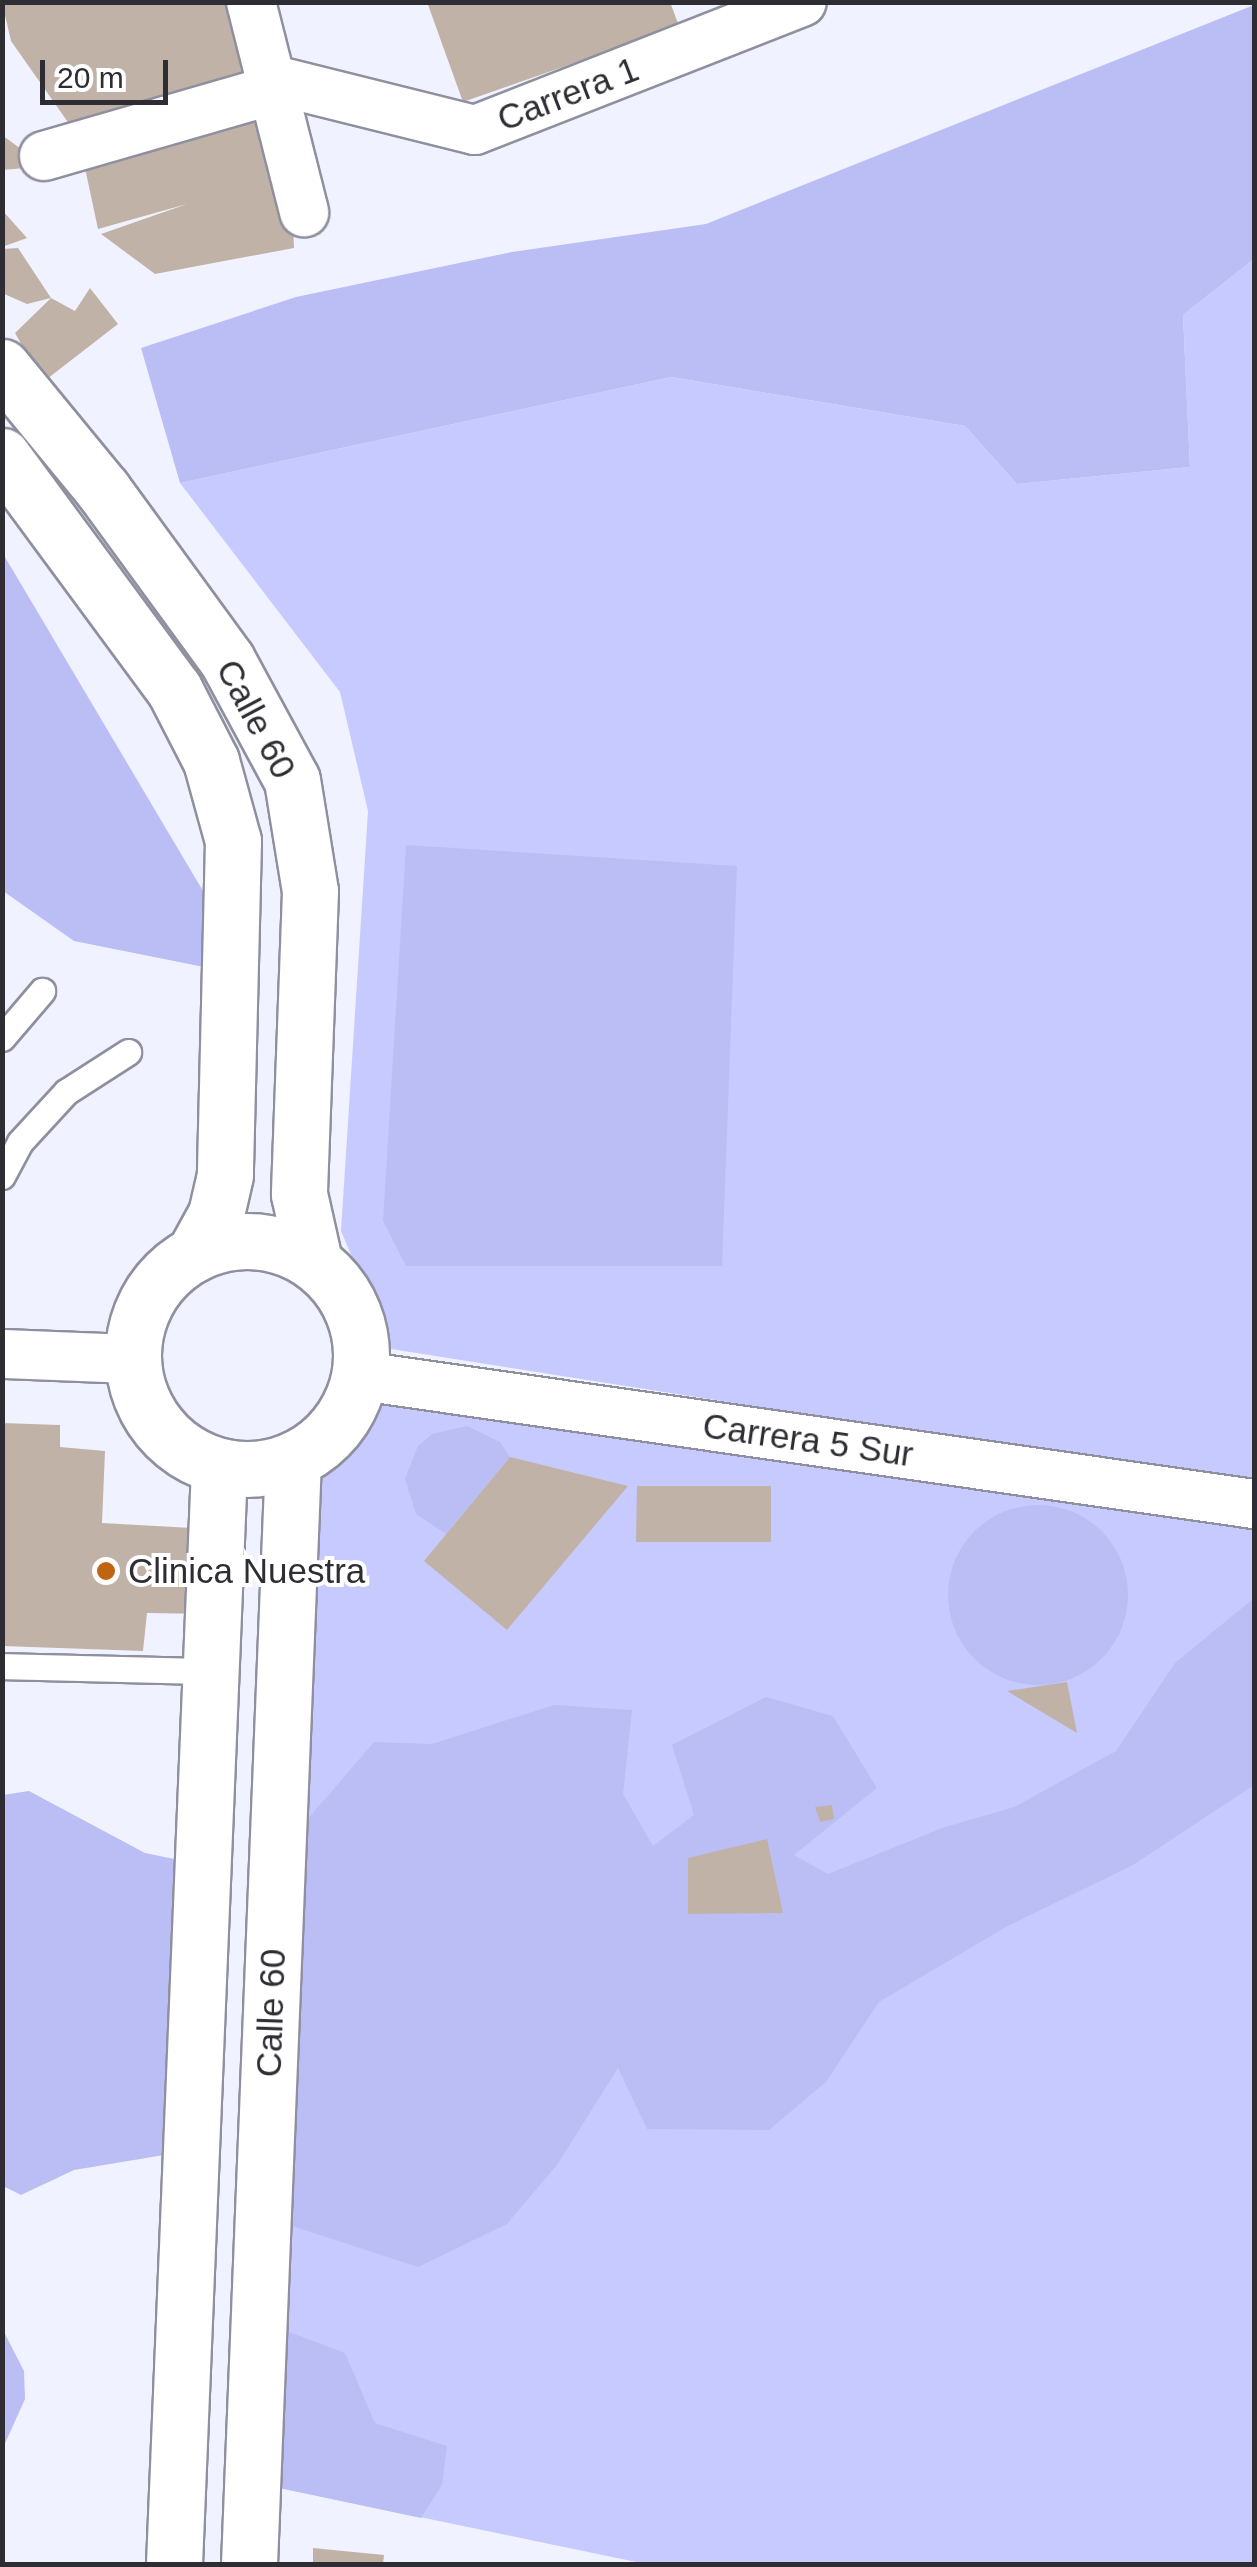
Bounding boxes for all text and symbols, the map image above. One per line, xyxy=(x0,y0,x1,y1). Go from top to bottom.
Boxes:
scale bar xyxy=(45,40,172,102)
street label: Carrera 1 xyxy=(491,48,645,140)
text: 20 m xyxy=(57,61,124,94)
street label: Calle 60 xyxy=(207,652,305,786)
street label: Carrera 5 Sur xyxy=(700,1404,916,1476)
place label: Clinica Nuestra xyxy=(128,1550,365,1592)
marker: Clinica Nuestra xyxy=(93,1558,119,1584)
street label: Calle 60 xyxy=(248,1948,294,2078)

